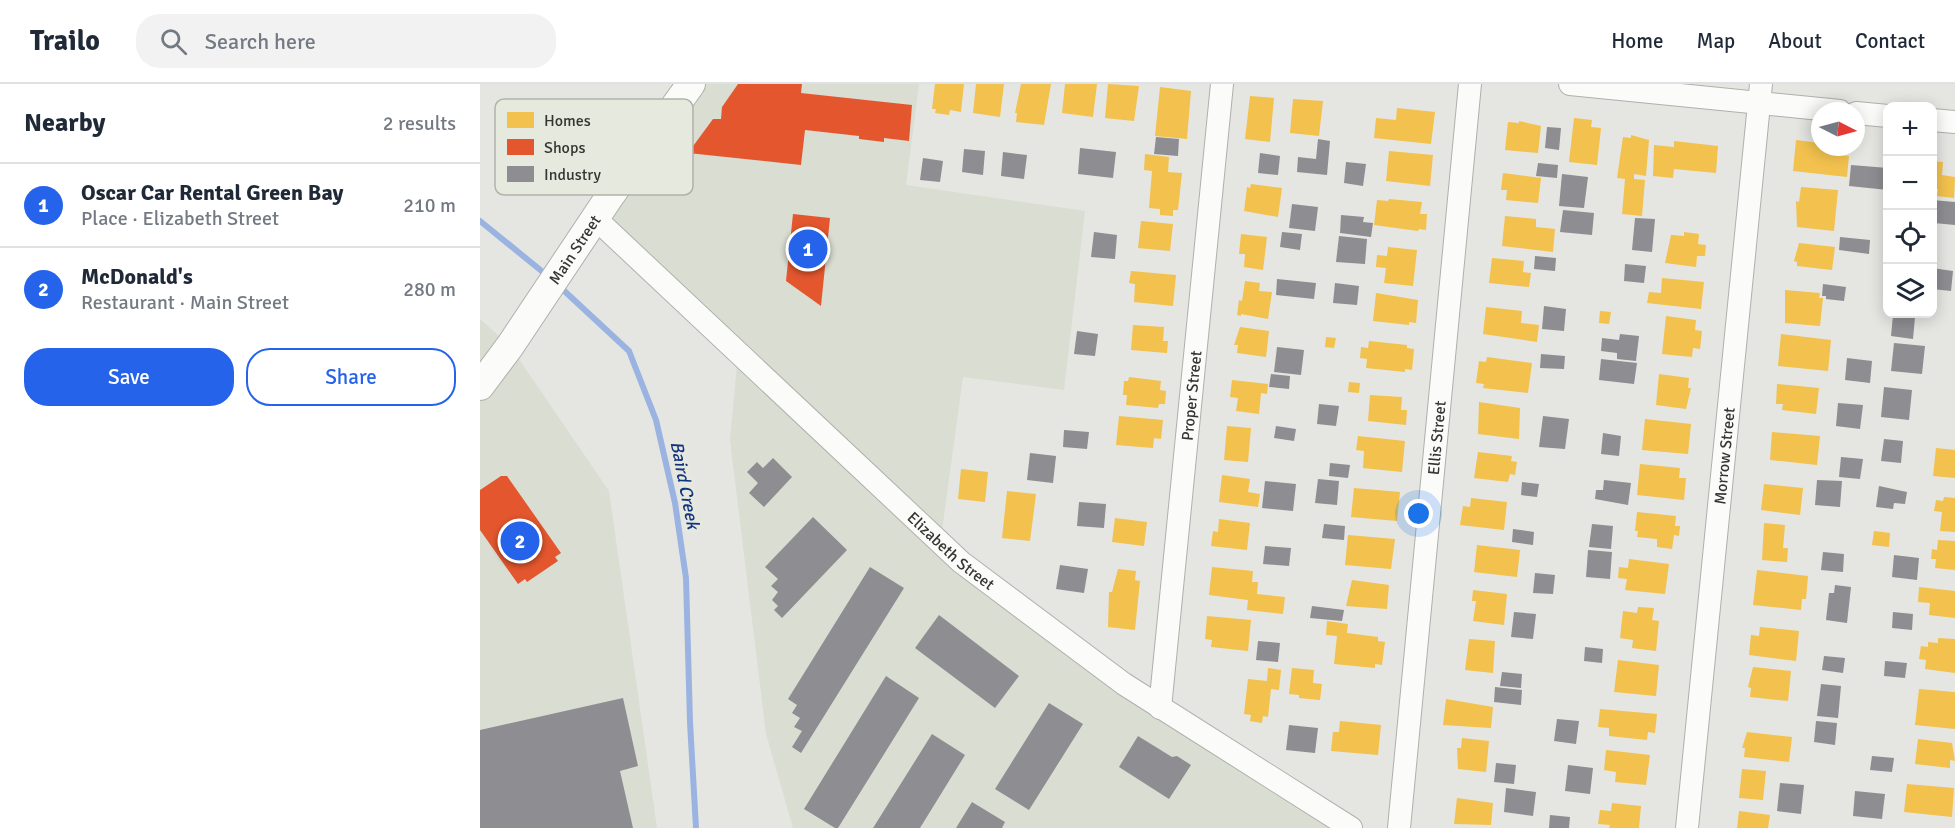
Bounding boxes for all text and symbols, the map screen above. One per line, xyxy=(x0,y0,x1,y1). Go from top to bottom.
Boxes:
search box xyxy=(136,14,556,68)
text: Trailo xyxy=(30,24,100,58)
icon: search xyxy=(157,25,190,58)
text: Search here xyxy=(205,28,316,55)
text: Home xyxy=(1611,28,1664,54)
text: Map xyxy=(1697,28,1735,54)
text: About xyxy=(1768,28,1822,54)
text: Contact xyxy=(1855,28,1925,54)
legend xyxy=(495,99,693,195)
north arrow xyxy=(1811,102,1865,156)
map controls xyxy=(1883,102,1937,318)
button: + xyxy=(1883,102,1937,156)
text: Nearby xyxy=(24,107,105,139)
text: 2 results xyxy=(383,111,456,136)
text: Homes xyxy=(544,111,591,131)
text: Shops xyxy=(544,138,585,158)
button: − xyxy=(1883,156,1937,210)
text: Industry xyxy=(544,165,602,185)
text: Oscar Car Rental Green Bay xyxy=(81,179,343,206)
text: 1 xyxy=(38,193,49,218)
text: 210 m xyxy=(403,193,456,218)
text: Place · Elizabeth Street xyxy=(81,206,279,231)
button: locate xyxy=(1883,210,1937,264)
street label: Main Street xyxy=(545,211,606,289)
pin: 1 xyxy=(788,226,828,272)
text: McDonald's xyxy=(81,263,193,290)
button: layers xyxy=(1883,264,1937,318)
text: 2 xyxy=(38,277,49,302)
text: 280 m xyxy=(403,277,456,302)
text: Restaurant · Main Street xyxy=(81,290,289,315)
button: Save xyxy=(24,348,234,406)
button: Share xyxy=(246,348,456,406)
street label: Proper Street xyxy=(1178,349,1207,442)
street label: Ellis Street xyxy=(1424,399,1451,476)
street label: Morrow Street xyxy=(1710,406,1740,506)
water label: Baird Creek xyxy=(666,439,705,533)
your location xyxy=(1404,499,1433,528)
street label: Elizabeth Street xyxy=(903,508,999,595)
pin: 2 xyxy=(500,518,540,564)

